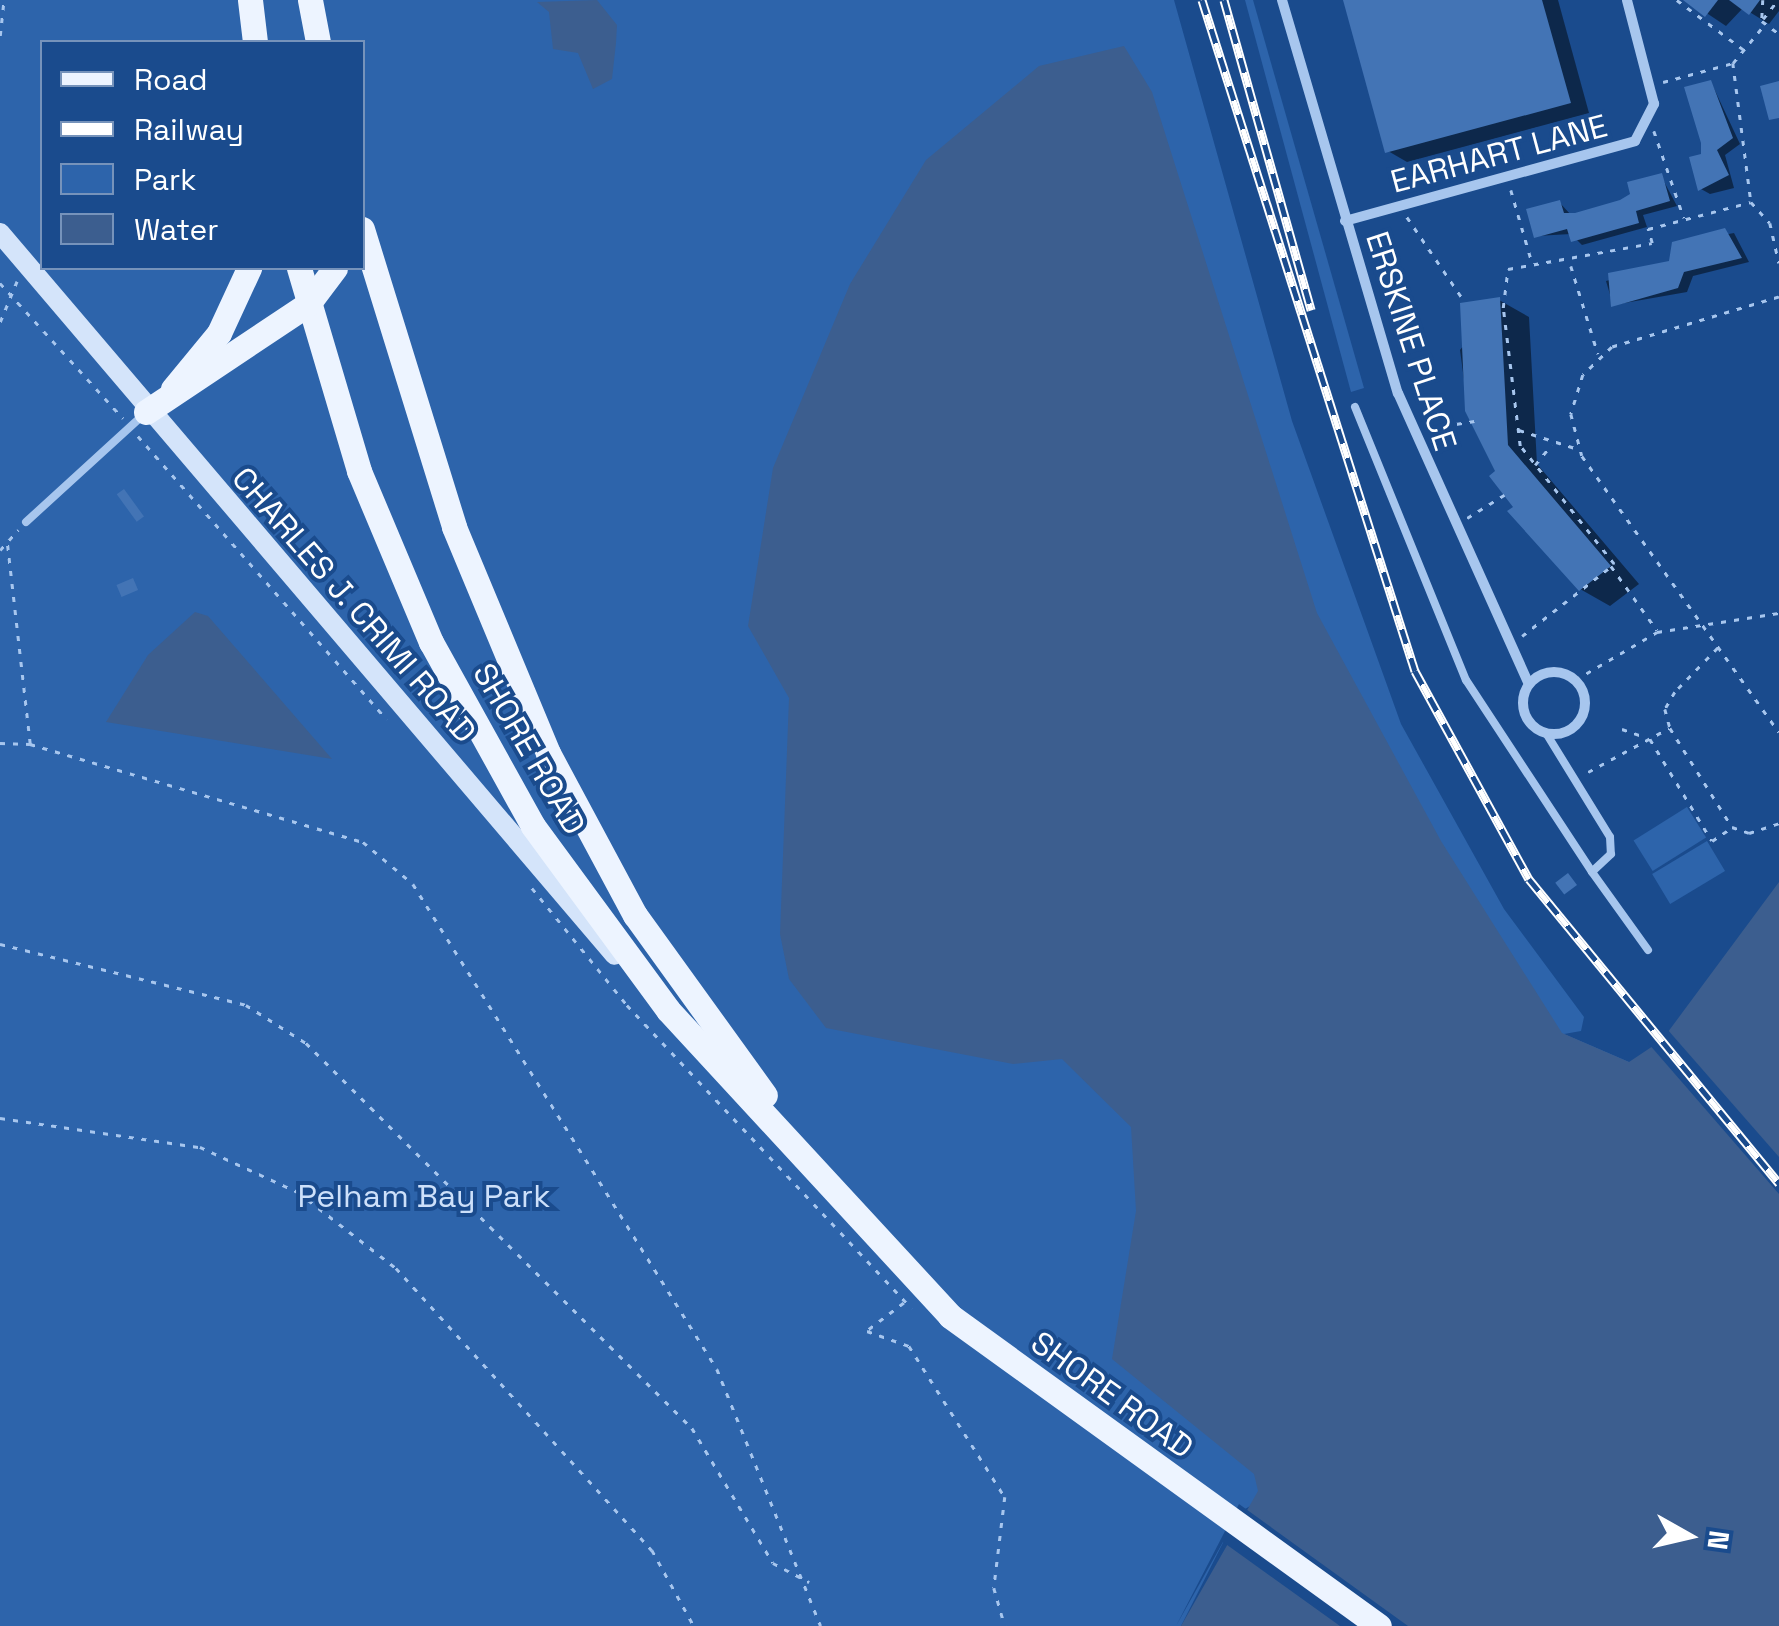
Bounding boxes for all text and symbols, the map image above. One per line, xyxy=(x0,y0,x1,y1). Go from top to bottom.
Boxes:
legend xyxy=(40,40,365,270)
text: Road xyxy=(134,60,208,99)
street label: EARHART LANE xyxy=(1386,107,1612,201)
text: Railway xyxy=(134,110,244,149)
text: Park xyxy=(134,160,196,199)
text: Water xyxy=(134,210,219,249)
street label: ERSKINE PLACE xyxy=(1358,227,1464,455)
street label: CHARLES J. CRIMI ROAD xyxy=(223,459,485,751)
street label: SHORE ROAD xyxy=(465,657,593,841)
park label: Pelham Bay Park xyxy=(298,1177,550,1215)
street label: SHORE ROAD xyxy=(1023,1323,1201,1467)
north arrow xyxy=(1639,1486,1739,1586)
text: N xyxy=(1700,1528,1738,1552)

